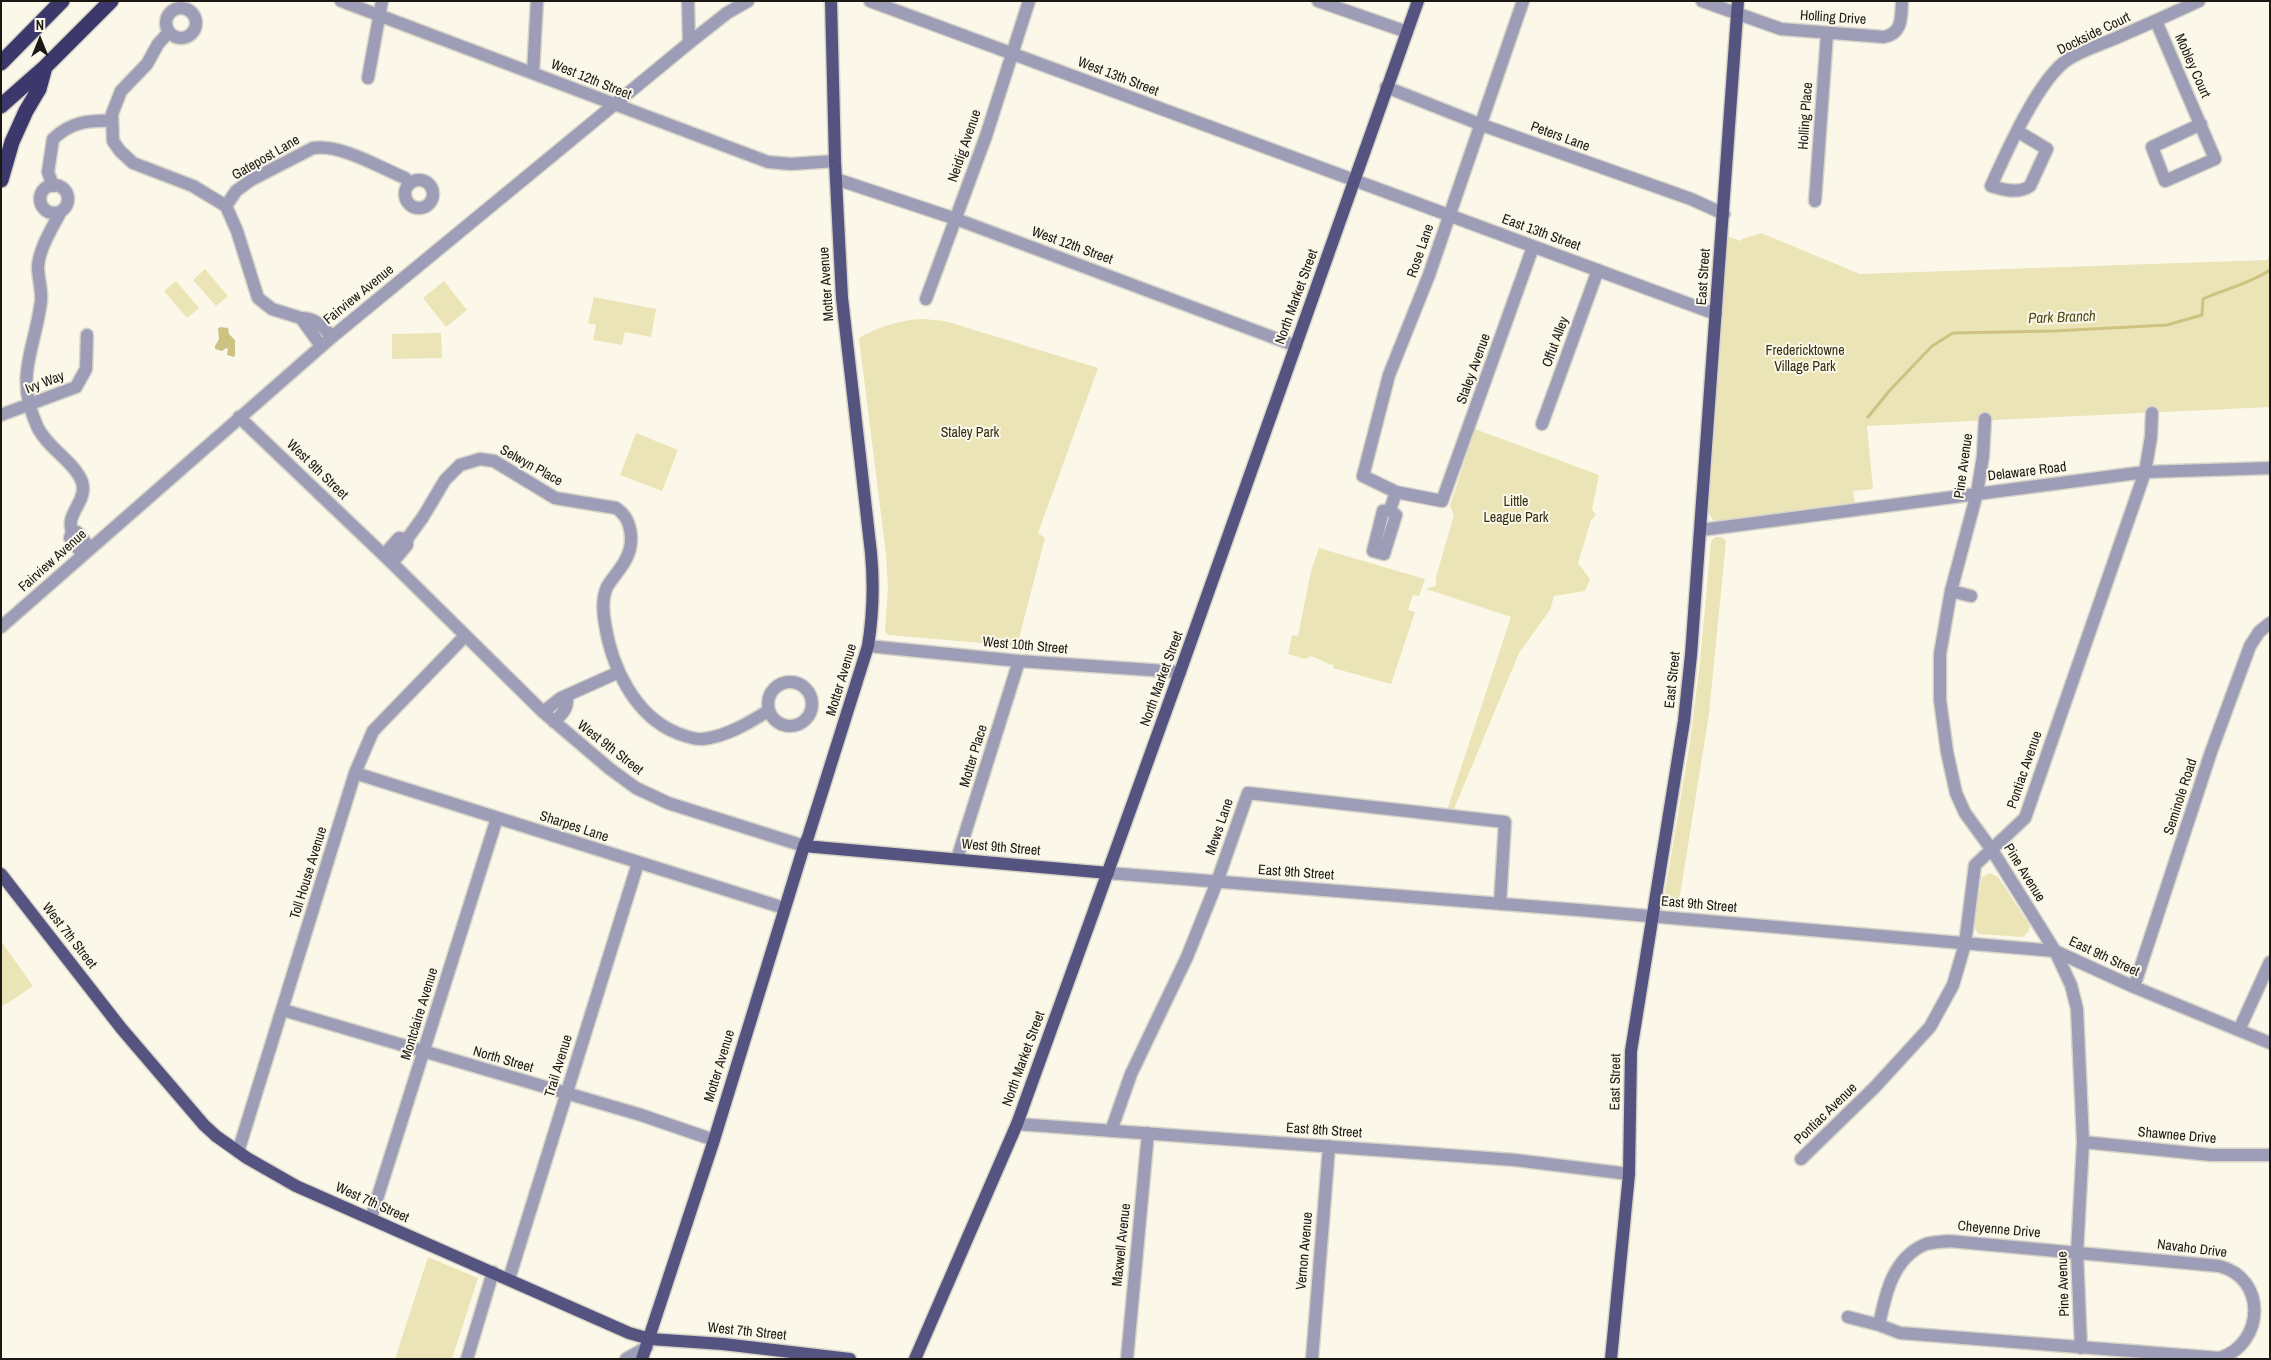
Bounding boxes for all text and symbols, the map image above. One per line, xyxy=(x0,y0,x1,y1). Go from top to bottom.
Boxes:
street label: Holling Drive xyxy=(1799,7,1867,29)
street label: Dockside Court xyxy=(2055,9,2133,59)
north arrow xyxy=(15,15,65,65)
text: N xyxy=(36,16,44,34)
street label: Mobley Court xyxy=(2170,31,2214,101)
street label: West 13th Street xyxy=(1075,54,1161,100)
street label: West 12th Street xyxy=(548,56,634,104)
street label: Holling Place xyxy=(1795,82,1817,150)
street label: Neidig Avenue xyxy=(945,107,985,185)
street label: Peters Lane xyxy=(1528,119,1592,155)
street label: Gatepost Lane xyxy=(229,132,303,184)
street label: East 13th Street xyxy=(1499,211,1583,255)
street label: Rose Lane xyxy=(1404,222,1438,280)
street label: West 12th Street xyxy=(1029,224,1115,268)
street label: Motter Avenue xyxy=(816,246,838,322)
street label: North Market Street xyxy=(1272,247,1322,347)
street label: East Street xyxy=(1694,248,1714,306)
street label: Fairview Avenue xyxy=(321,262,397,328)
water label: Park Branch xyxy=(2028,308,2096,328)
street label: Offut Alley xyxy=(1539,314,1573,370)
street label: Staley Avenue xyxy=(1453,331,1495,407)
park label: Fredericktowne Village Park xyxy=(1765,343,1845,376)
street label: Ivy Way xyxy=(23,368,67,398)
park label: Staley Park xyxy=(941,425,999,441)
street label: Pine Avenue xyxy=(1951,432,1977,500)
street label: West 9th Street xyxy=(283,437,351,503)
street label: Selwyn Place xyxy=(497,442,565,490)
street label: Delaware Road xyxy=(1987,459,2067,485)
park label: Little League Park xyxy=(1483,494,1549,526)
street label: Fairview Avenue xyxy=(16,526,90,596)
street label: North Market Street xyxy=(1137,629,1187,729)
street label: West 10th Street xyxy=(982,634,1068,658)
street label: Motter Avenue xyxy=(823,642,861,718)
street label: East Street xyxy=(1662,651,1684,709)
street label: West 9th Street xyxy=(574,717,646,779)
street label: Motter Place xyxy=(957,723,991,789)
street label: Pontiac Avenue xyxy=(2004,729,2046,811)
street label: Seminole Road xyxy=(2161,757,2201,837)
street label: Mews Lane xyxy=(1203,797,1237,857)
street label: Sharpes Lane xyxy=(537,808,611,846)
street label: Toll House Avenue xyxy=(287,825,331,921)
street label: West 9th Street xyxy=(961,836,1041,860)
street label: Pine Avenue xyxy=(2000,841,2048,905)
street label: East 9th Street xyxy=(1258,862,1334,884)
street label: East 9th Street xyxy=(1660,893,1738,917)
street label: West 7th Street xyxy=(38,900,100,972)
street label: East 9th Street xyxy=(2066,933,2142,981)
street label: Montclaire Avenue xyxy=(398,966,442,1062)
street label: North Market Street xyxy=(999,1009,1049,1109)
street label: Motter Avenue xyxy=(701,1028,739,1104)
street label: Trail Avenue xyxy=(542,1033,576,1099)
street label: North Street xyxy=(471,1043,535,1077)
street label: East Street xyxy=(1607,1053,1625,1111)
street label: Pontiac Avenue xyxy=(1791,1080,1861,1148)
street label: East 8th Street xyxy=(1286,1120,1362,1142)
street label: Shawnee Drive xyxy=(2137,1124,2217,1148)
street label: West 7th Street xyxy=(333,1179,411,1227)
street label: Maxwell Avenue xyxy=(1109,1203,1135,1287)
street label: Vernon Avenue xyxy=(1293,1211,1317,1291)
street label: Cheyenne Drive xyxy=(1957,1218,2041,1242)
street label: Navaho Drive xyxy=(2156,1236,2228,1262)
street label: Pine Avenue xyxy=(2054,1251,2074,1317)
street label: West 7th Street xyxy=(707,1320,787,1344)

